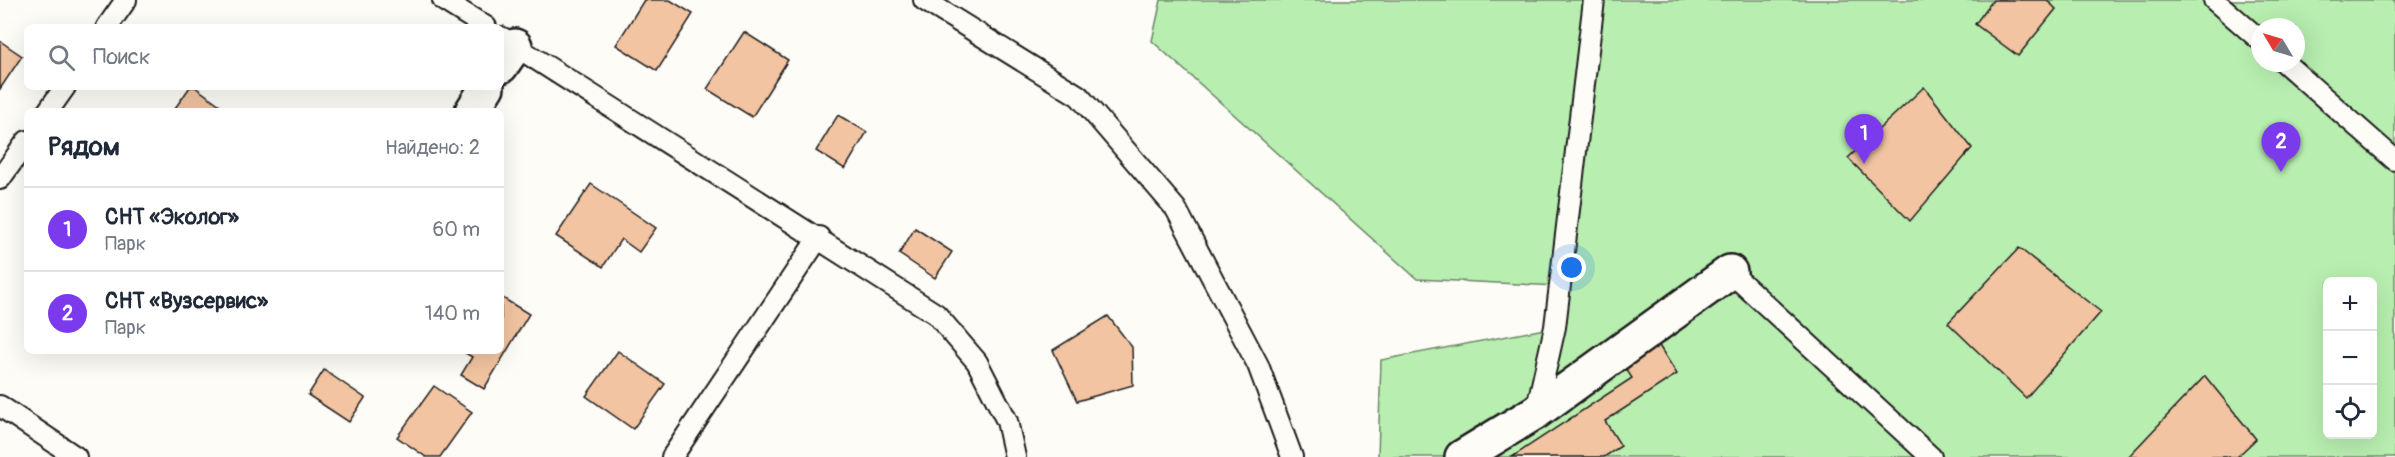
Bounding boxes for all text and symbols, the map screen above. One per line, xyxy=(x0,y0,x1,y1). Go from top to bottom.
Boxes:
north arrow xyxy=(2251,18,2305,72)
search box xyxy=(24,24,504,90)
icon: search xyxy=(45,41,78,74)
text: Поиск xyxy=(93,43,150,71)
pin: 1 xyxy=(1844,114,1884,164)
pin: 2 xyxy=(2262,122,2300,172)
text: Рядом xyxy=(48,131,120,163)
text: Найдено: 2 xyxy=(385,135,480,160)
text: СНТ «Эколог» xyxy=(105,203,239,231)
text: 1 xyxy=(64,217,71,242)
text: 60 m xyxy=(433,217,480,242)
text: Парк xyxy=(105,231,146,256)
your location xyxy=(1557,253,1586,282)
map controls xyxy=(2323,277,2377,439)
button: + xyxy=(2323,277,2377,331)
text: СНТ «Вузсервис» xyxy=(105,287,268,315)
text: 2 xyxy=(62,301,73,326)
text: 140 m xyxy=(425,301,480,326)
text: Парк xyxy=(105,315,146,340)
button: − xyxy=(2323,331,2377,385)
button: locate xyxy=(2323,385,2377,439)

